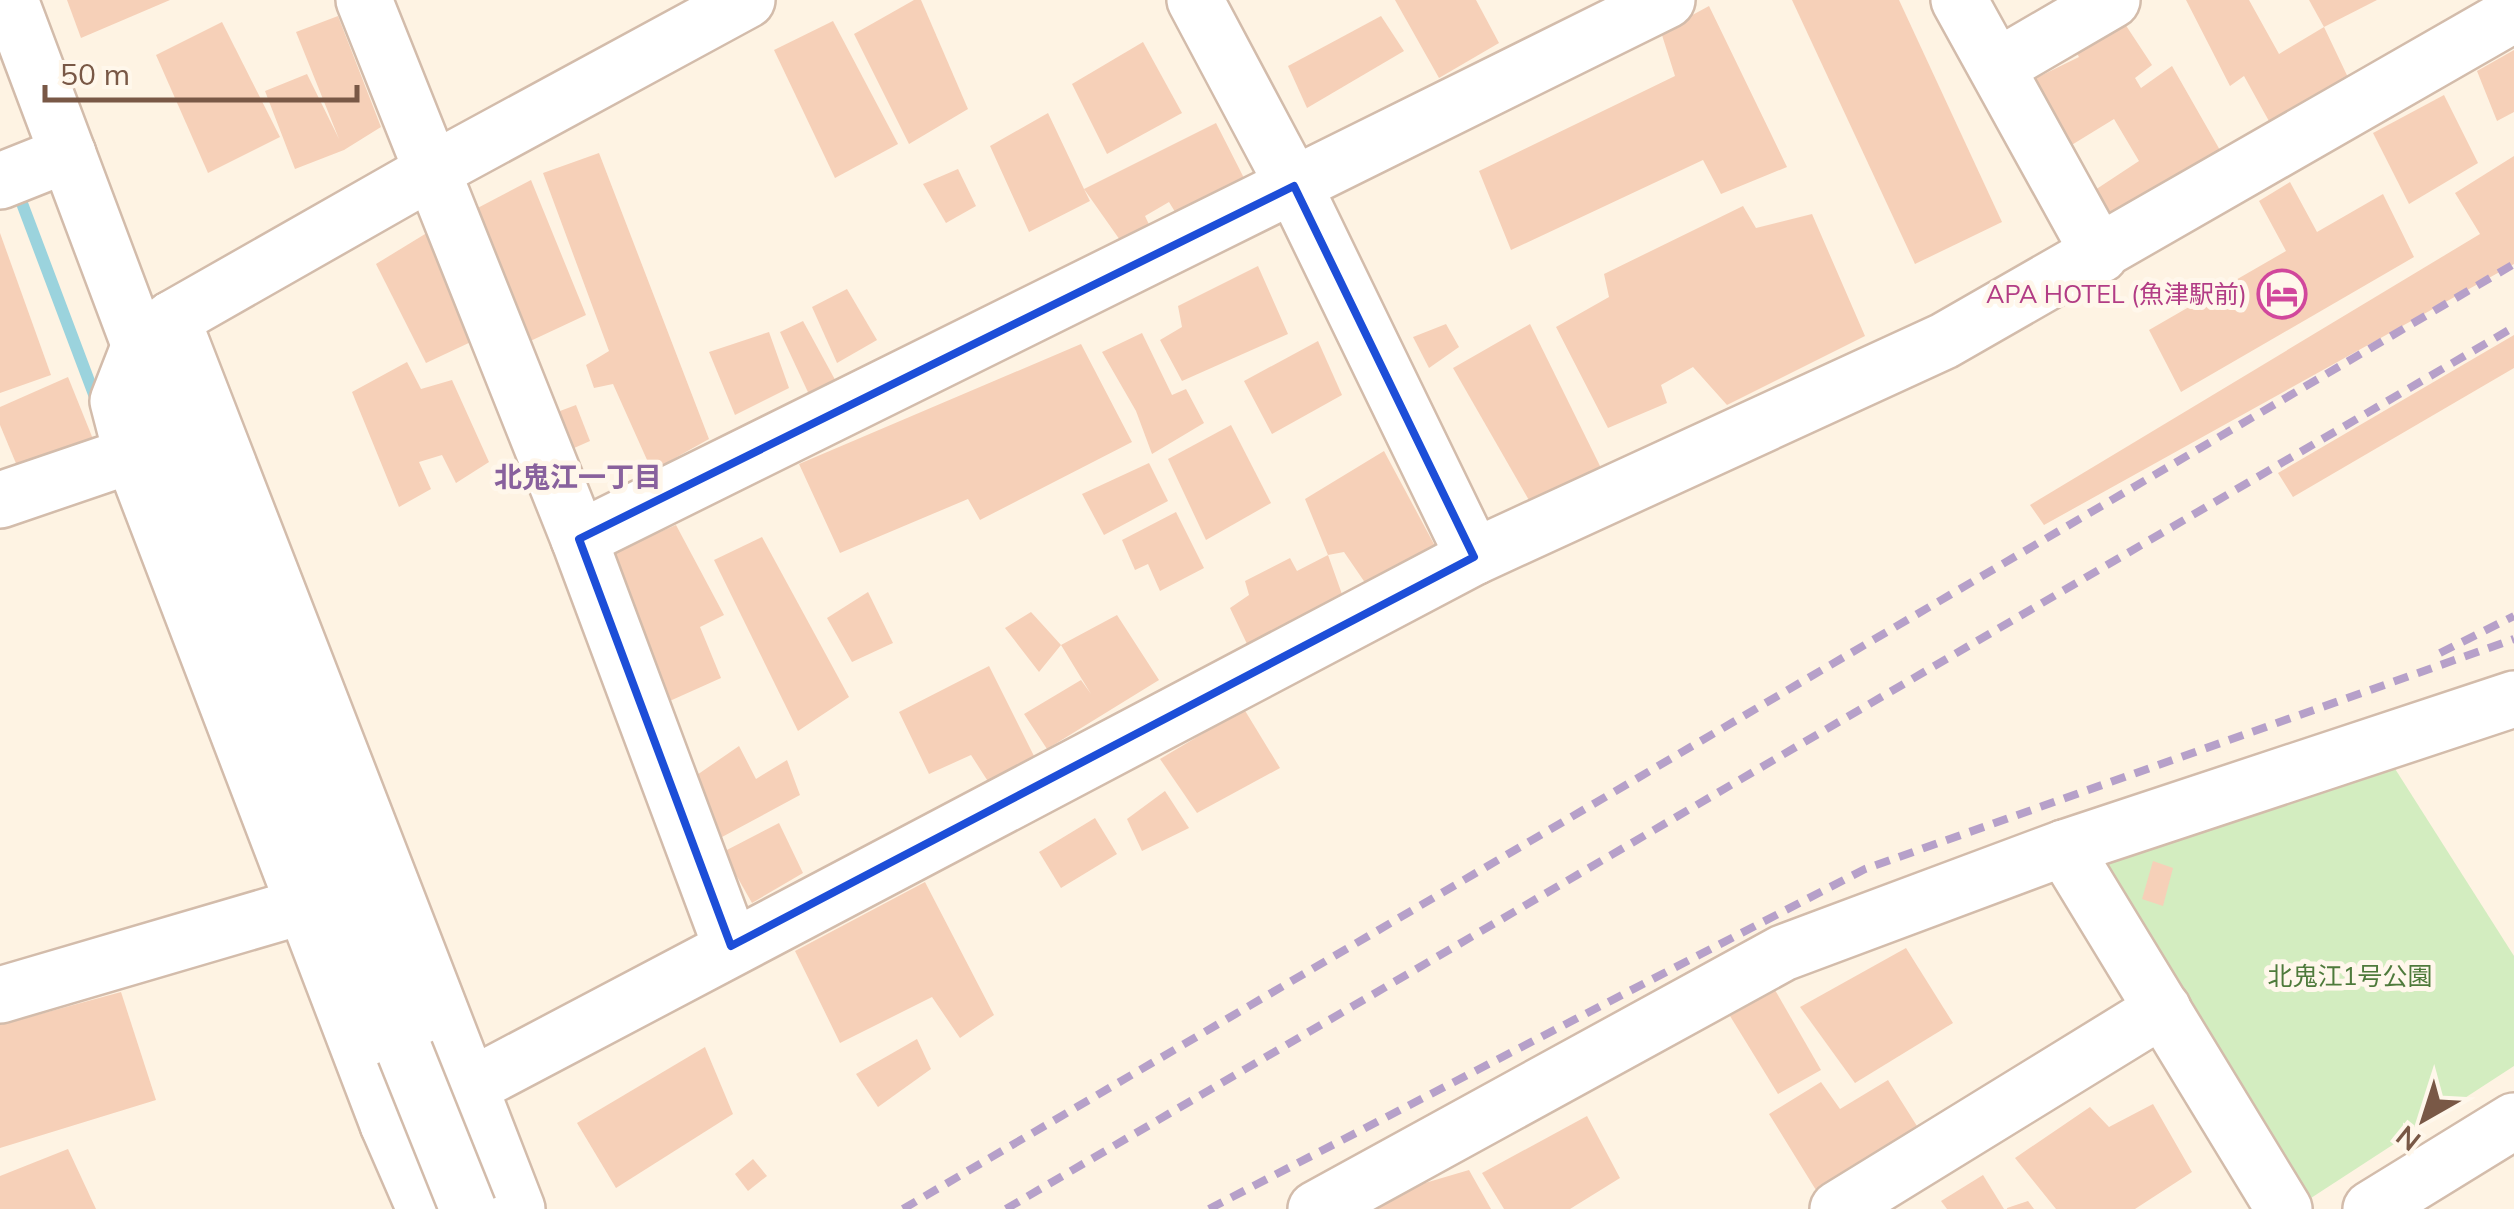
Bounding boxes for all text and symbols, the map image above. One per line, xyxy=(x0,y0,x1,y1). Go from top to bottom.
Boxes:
scale bar xyxy=(45,40,358,102)
text: 50 m xyxy=(60,55,130,93)
hotel icon: APA HOTEL (魚津駅前) xyxy=(2256,268,2308,320)
place label: APA HOTEL (魚津駅前) xyxy=(1986,278,2247,309)
district label: 北鬼江一丁目 xyxy=(494,459,662,494)
park label: 北鬼江1号公園 xyxy=(2267,960,2433,991)
north arrow xyxy=(2374,1069,2474,1169)
text: N xyxy=(2389,1119,2427,1159)

